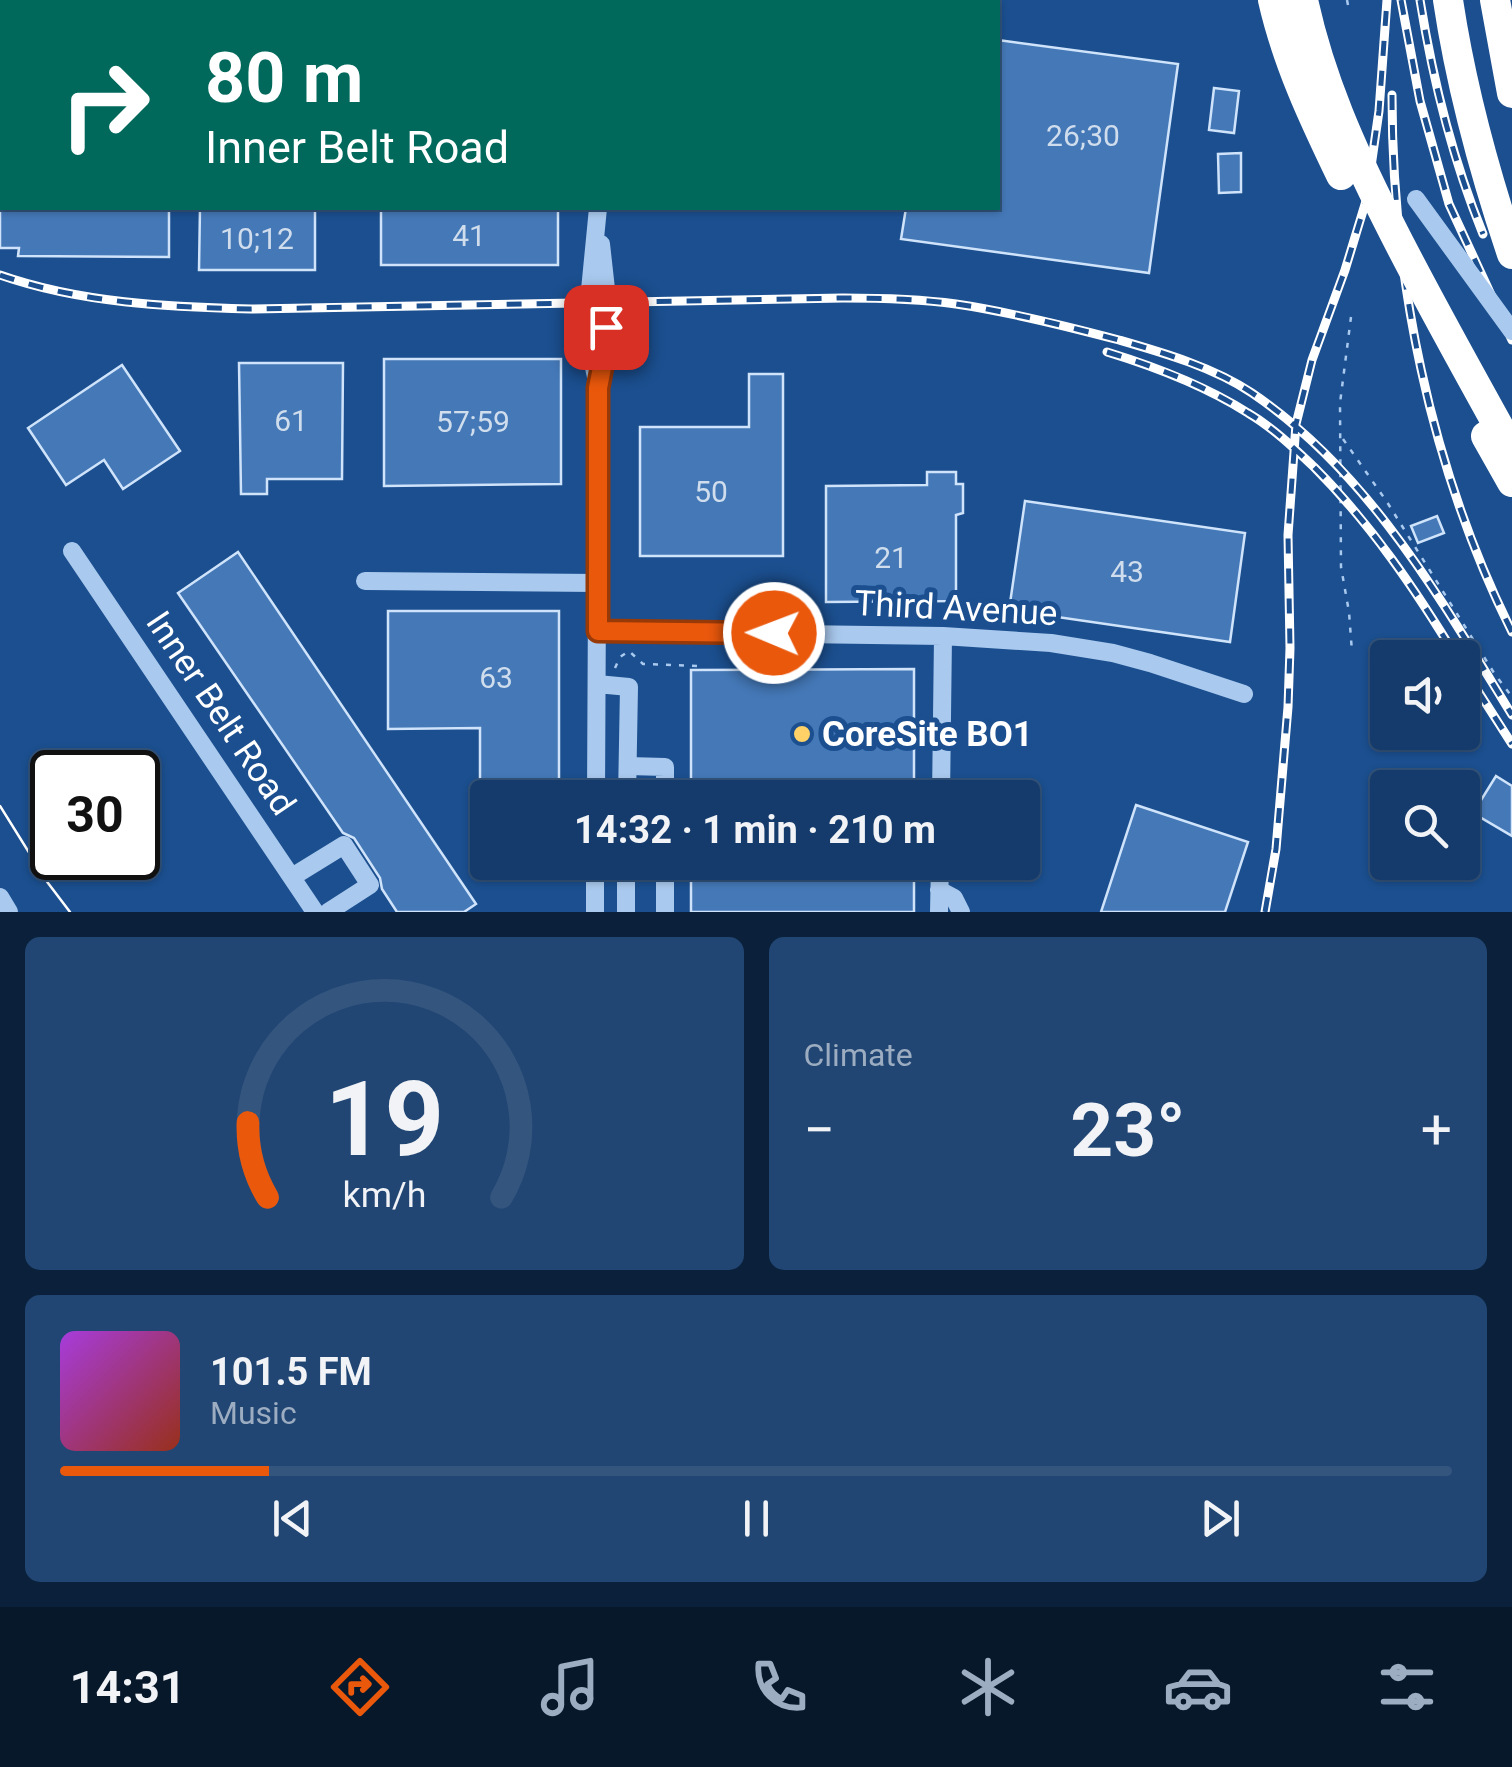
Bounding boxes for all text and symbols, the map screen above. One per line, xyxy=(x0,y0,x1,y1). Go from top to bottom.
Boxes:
text: 80 m xyxy=(205,37,363,119)
icon: right xyxy=(40,40,170,170)
house number: 26;30 xyxy=(1046,118,1120,153)
text: Inner Belt Road xyxy=(205,121,509,174)
house number: 41 xyxy=(452,218,486,253)
house number: 10;12 xyxy=(220,221,294,256)
pin xyxy=(564,285,649,370)
icon: arrive xyxy=(579,300,634,355)
house number: 61 xyxy=(274,403,308,438)
house number: 57;59 xyxy=(436,404,510,439)
house number: 50 xyxy=(694,474,728,509)
house number: 21 xyxy=(874,540,908,575)
house number: 43 xyxy=(1110,554,1144,589)
position arrow xyxy=(722,581,826,685)
street label: Third Avenue xyxy=(853,583,1058,634)
street label: Inner Belt Road xyxy=(137,604,304,823)
map controls xyxy=(1370,640,1480,880)
button: sound xyxy=(1370,640,1480,750)
house number: 63 xyxy=(479,660,513,695)
place label: CoreSite BO1 xyxy=(822,714,1033,755)
marker: CoreSite BO1 xyxy=(791,723,813,745)
speed limit sign: 30 xyxy=(30,750,160,880)
button: search xyxy=(1370,770,1480,880)
text: 14:32 · 1 min · 210 m xyxy=(574,808,936,852)
text: Climate xyxy=(804,1036,913,1074)
text: 19 xyxy=(325,1059,444,1180)
text: 23° xyxy=(1070,1086,1186,1174)
text: − xyxy=(804,1098,835,1162)
text: + xyxy=(1421,1098,1452,1162)
text: km/h xyxy=(342,1174,426,1216)
text: 101.5 FM xyxy=(210,1350,372,1394)
text: Music xyxy=(210,1394,297,1432)
icon: previous xyxy=(265,1491,320,1546)
icon: pause xyxy=(729,1491,784,1546)
icon: next xyxy=(1193,1491,1248,1546)
icon: directions xyxy=(325,1652,395,1722)
icon: music xyxy=(535,1652,605,1722)
icon: phone xyxy=(744,1652,814,1722)
icon: climate xyxy=(953,1652,1023,1722)
icon: car xyxy=(1163,1652,1233,1722)
icon: filters xyxy=(1372,1652,1442,1722)
text: 14:31 xyxy=(70,1661,186,1714)

